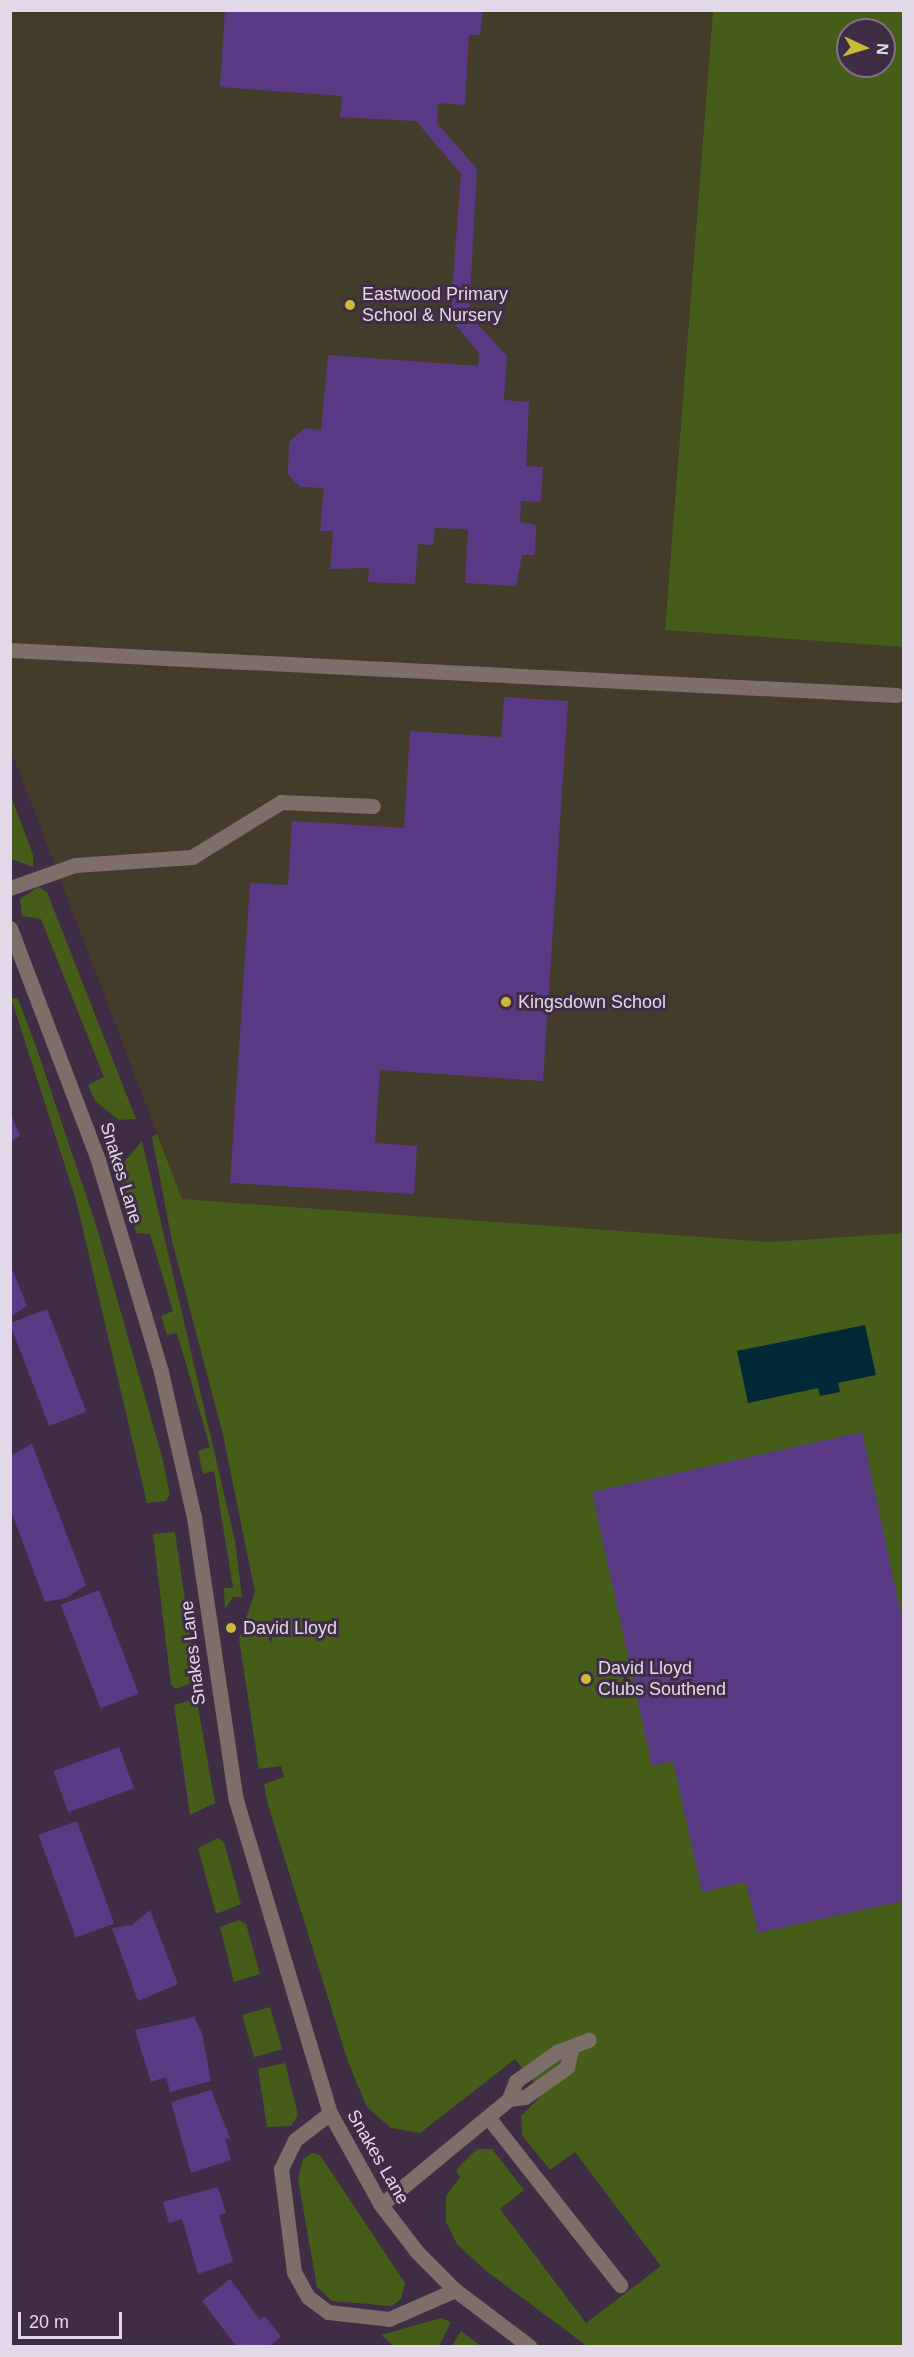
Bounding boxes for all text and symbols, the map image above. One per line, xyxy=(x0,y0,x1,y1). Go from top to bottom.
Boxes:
north arrow xyxy=(836,18,896,78)
text: N xyxy=(874,43,891,56)
place label: Eastwood Primary School & Nursery xyxy=(362,284,508,326)
marker: Eastwood Primary School & Nursery xyxy=(343,298,357,312)
place label: Kingsdown School xyxy=(518,991,666,1013)
marker: Kingsdown School xyxy=(499,995,513,1009)
street label: Snakes Lane xyxy=(95,1120,147,1226)
street label: Snakes Lane xyxy=(176,1600,210,1706)
place label: David Lloyd xyxy=(243,1617,337,1639)
marker: David Lloyd xyxy=(224,1621,238,1635)
place label: David Lloyd Clubs Southend xyxy=(598,1658,726,1700)
marker: David Lloyd Clubs Southend xyxy=(579,1672,593,1686)
street label: Snakes Lane xyxy=(342,2106,414,2208)
scale bar xyxy=(21,2300,124,2338)
text: 20 m xyxy=(29,2312,69,2332)

